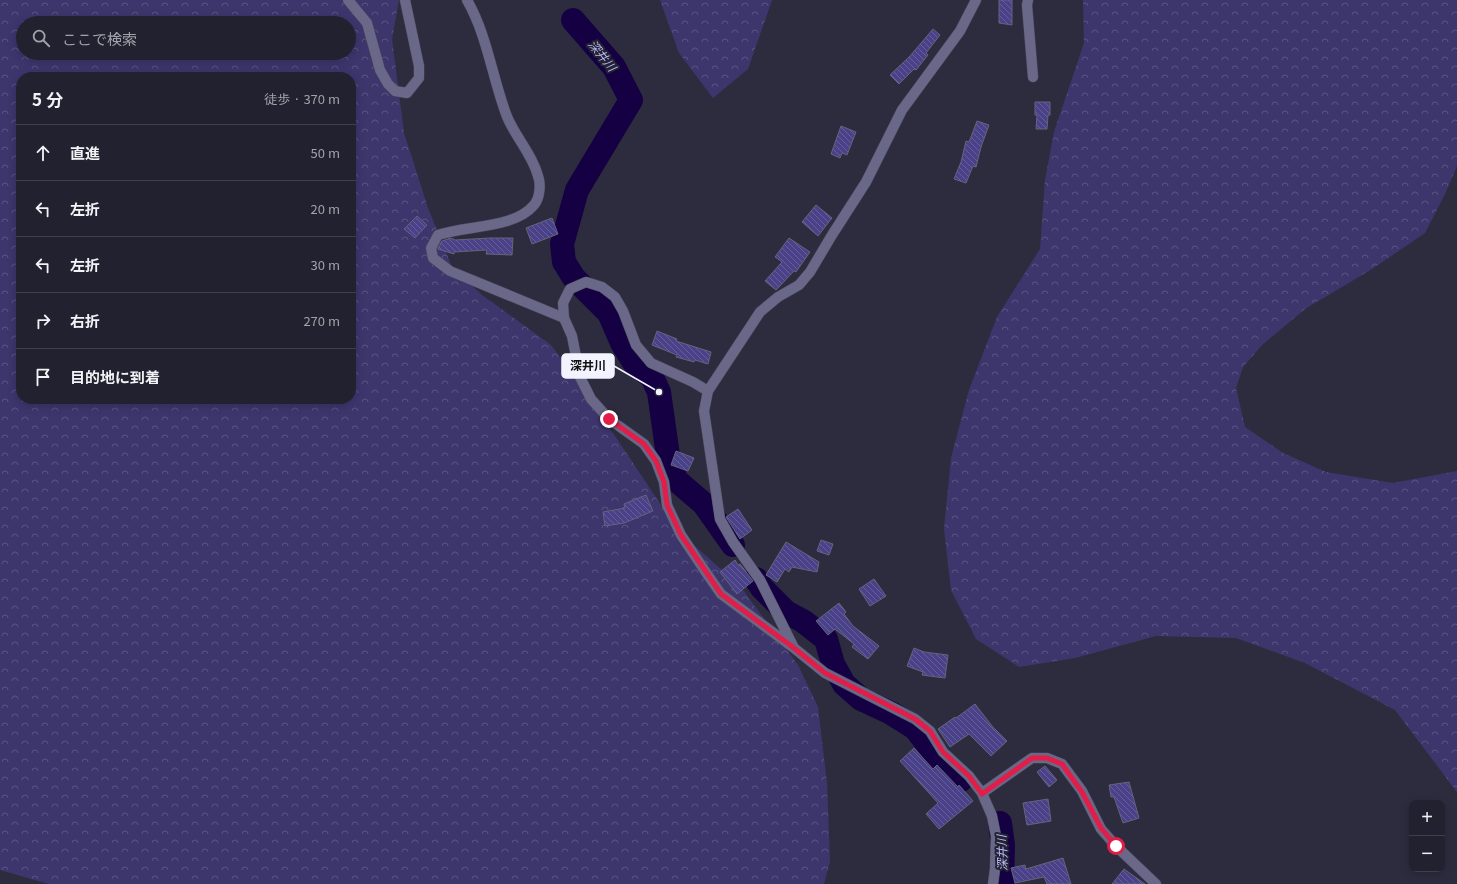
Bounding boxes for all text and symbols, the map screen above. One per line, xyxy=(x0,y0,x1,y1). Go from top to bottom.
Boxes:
search box xyxy=(16,16,356,60)
icon: search xyxy=(30,27,52,49)
text: ここで検索 xyxy=(62,28,137,49)
water label: 深井川 xyxy=(585,36,622,76)
text: 5 分 xyxy=(32,86,63,111)
text: 徒歩 · 370 m xyxy=(264,89,340,108)
icon: ahead xyxy=(32,142,54,164)
text: 直進 xyxy=(70,142,100,163)
text: 50 m xyxy=(311,143,340,162)
icon: left xyxy=(32,198,54,220)
text: 左折 xyxy=(70,198,100,219)
text: 20 m xyxy=(311,199,340,218)
icon: left xyxy=(32,254,54,276)
text: 左折 xyxy=(70,254,100,275)
text: 30 m xyxy=(311,255,340,274)
icon: right xyxy=(32,310,54,332)
text: 右折 xyxy=(70,310,100,331)
text: 270 m xyxy=(303,311,340,330)
callout: 深井川 xyxy=(562,354,614,378)
text: 深井川 xyxy=(570,356,606,373)
icon: arrive xyxy=(32,366,54,388)
text: 目的地に到着 xyxy=(70,366,160,387)
route end xyxy=(600,410,618,428)
map controls xyxy=(1409,800,1445,872)
button: + xyxy=(1409,800,1445,836)
water label: 深井川 xyxy=(992,833,1010,871)
button: − xyxy=(1409,836,1445,872)
route start xyxy=(1107,837,1125,855)

